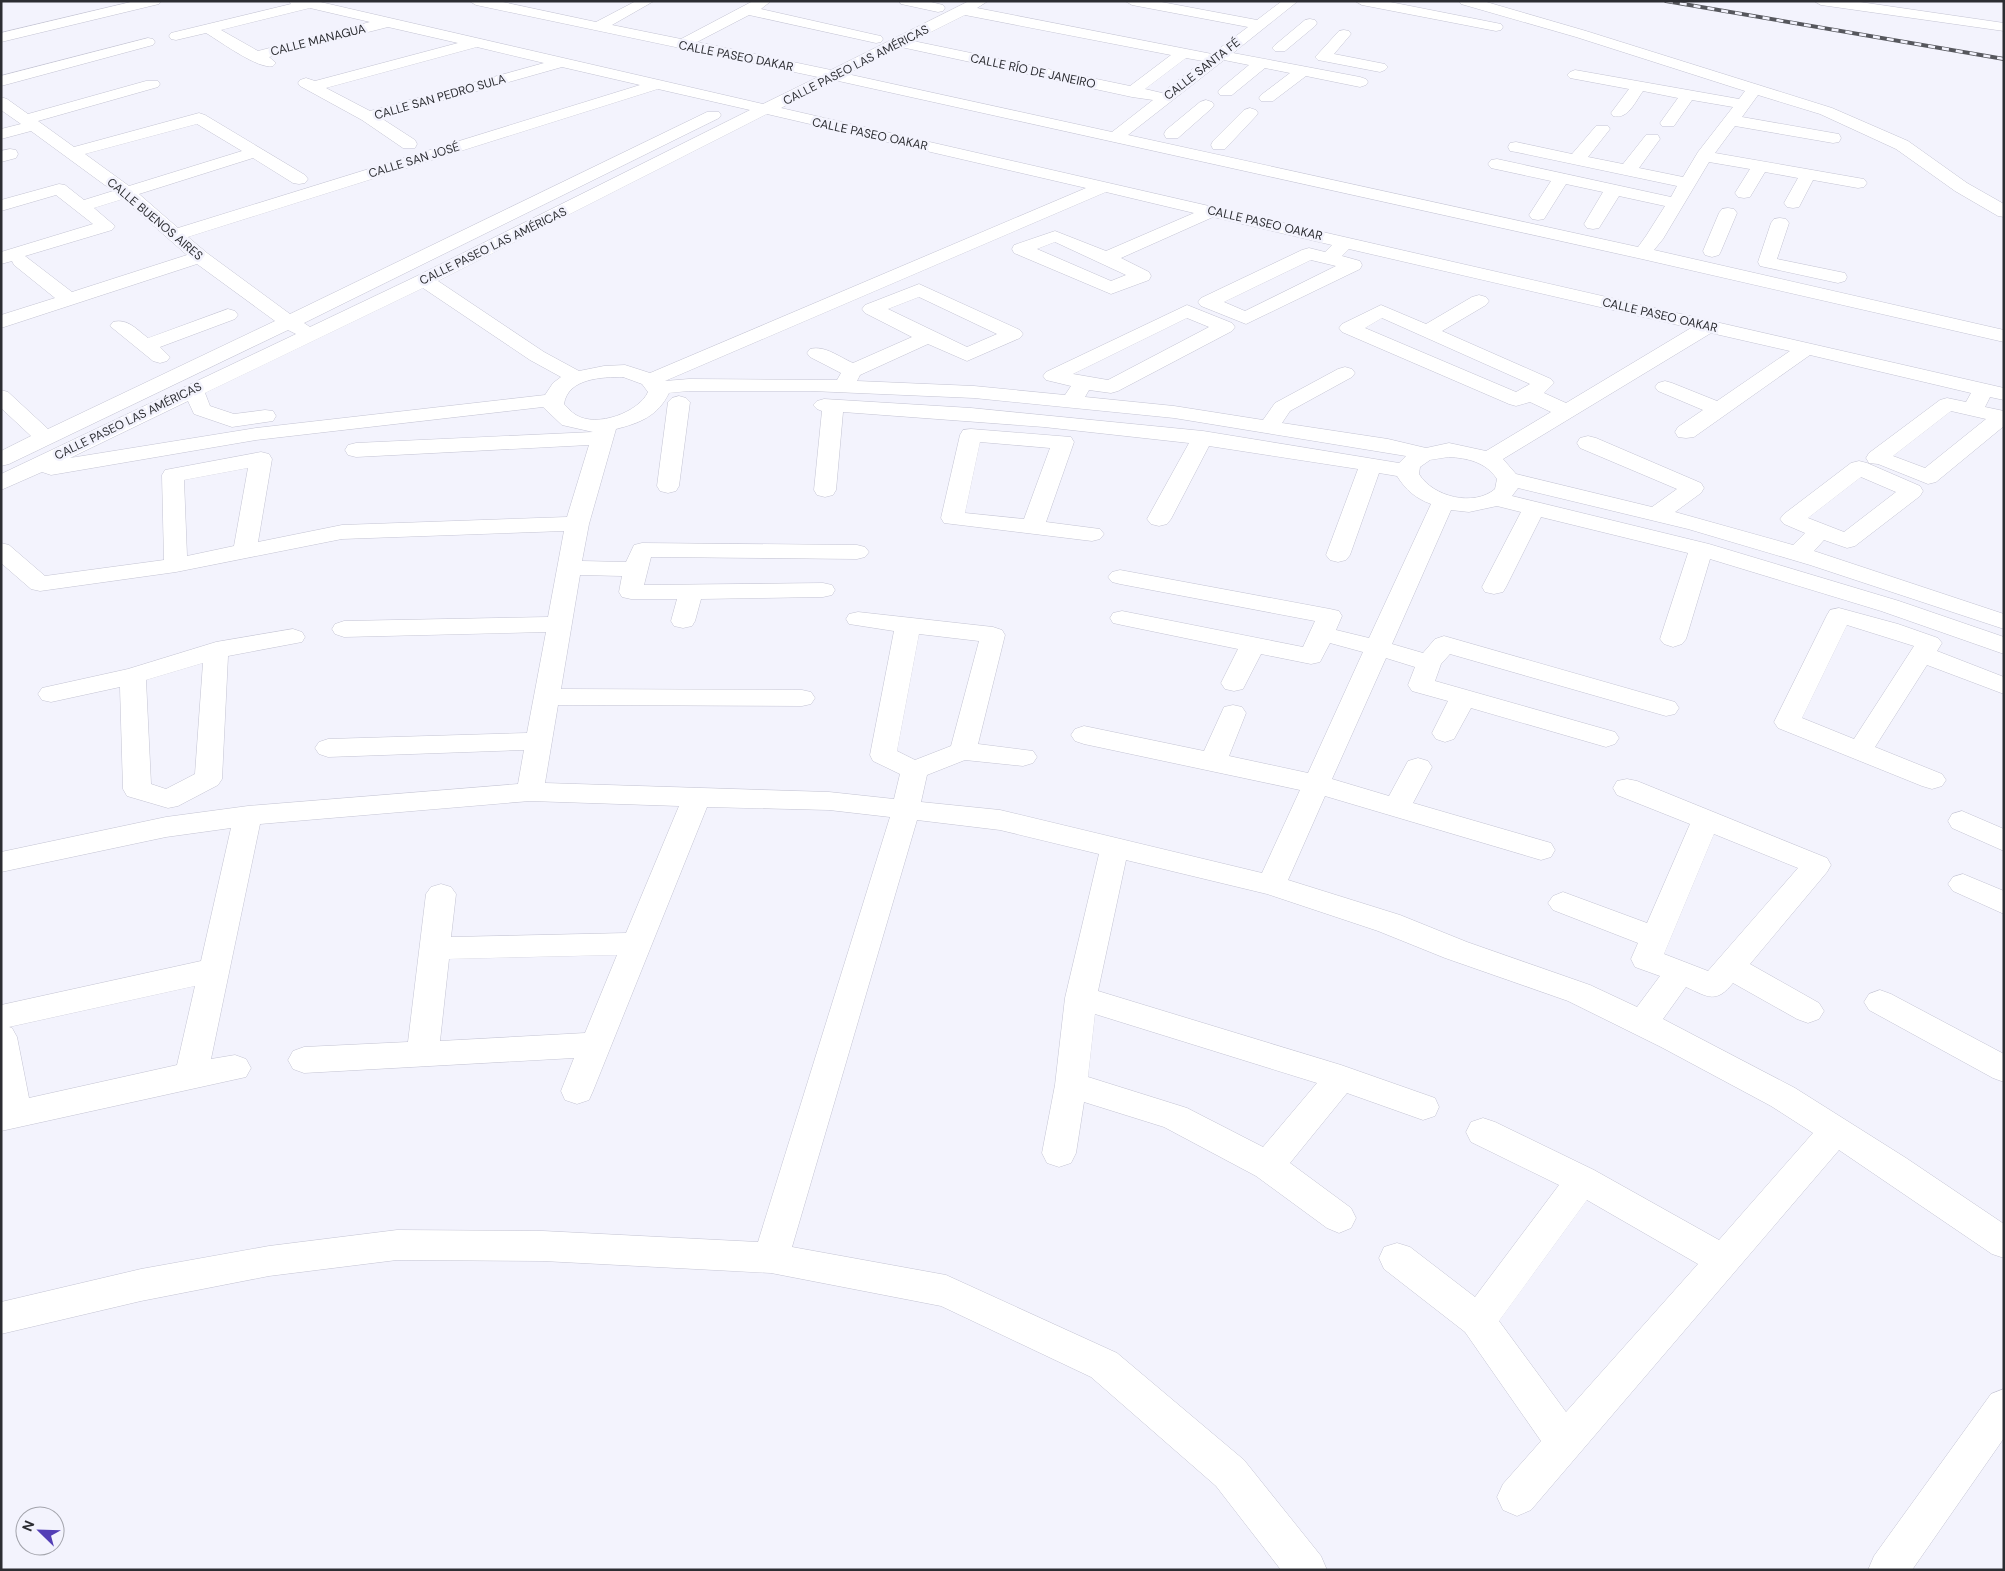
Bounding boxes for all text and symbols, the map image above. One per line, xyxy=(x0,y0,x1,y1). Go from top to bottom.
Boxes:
street label: CALLE MANAGUA xyxy=(269,20,367,60)
street label: CALLE PASEO LAS AMÉRICAS xyxy=(780,21,932,109)
street label: CALLE SANTA FÉ xyxy=(1161,34,1243,104)
street label: CALLE PASEO DAKAR xyxy=(677,37,795,75)
street label: CALLE RÍO DE JANEIRO xyxy=(969,50,1097,92)
street label: CALLE SAN PEDRO SULA xyxy=(372,71,508,123)
street label: CALLE PASEO OAKAR xyxy=(811,114,929,154)
street label: CALLE SAN JOSÉ xyxy=(366,138,462,181)
street label: CALLE BUENOS AIRES xyxy=(104,174,206,264)
street label: CALLE PASEO OAKAR xyxy=(1206,202,1324,244)
street label: CALLE PASEO LAS AMÉRICAS xyxy=(417,203,569,289)
street label: CALLE PASEO OAKAR xyxy=(1601,294,1719,336)
street label: CALLE PASEO LAS AMÉRICAS xyxy=(52,378,204,464)
north arrow xyxy=(15,1506,65,1556)
text: N xyxy=(18,1518,38,1534)

